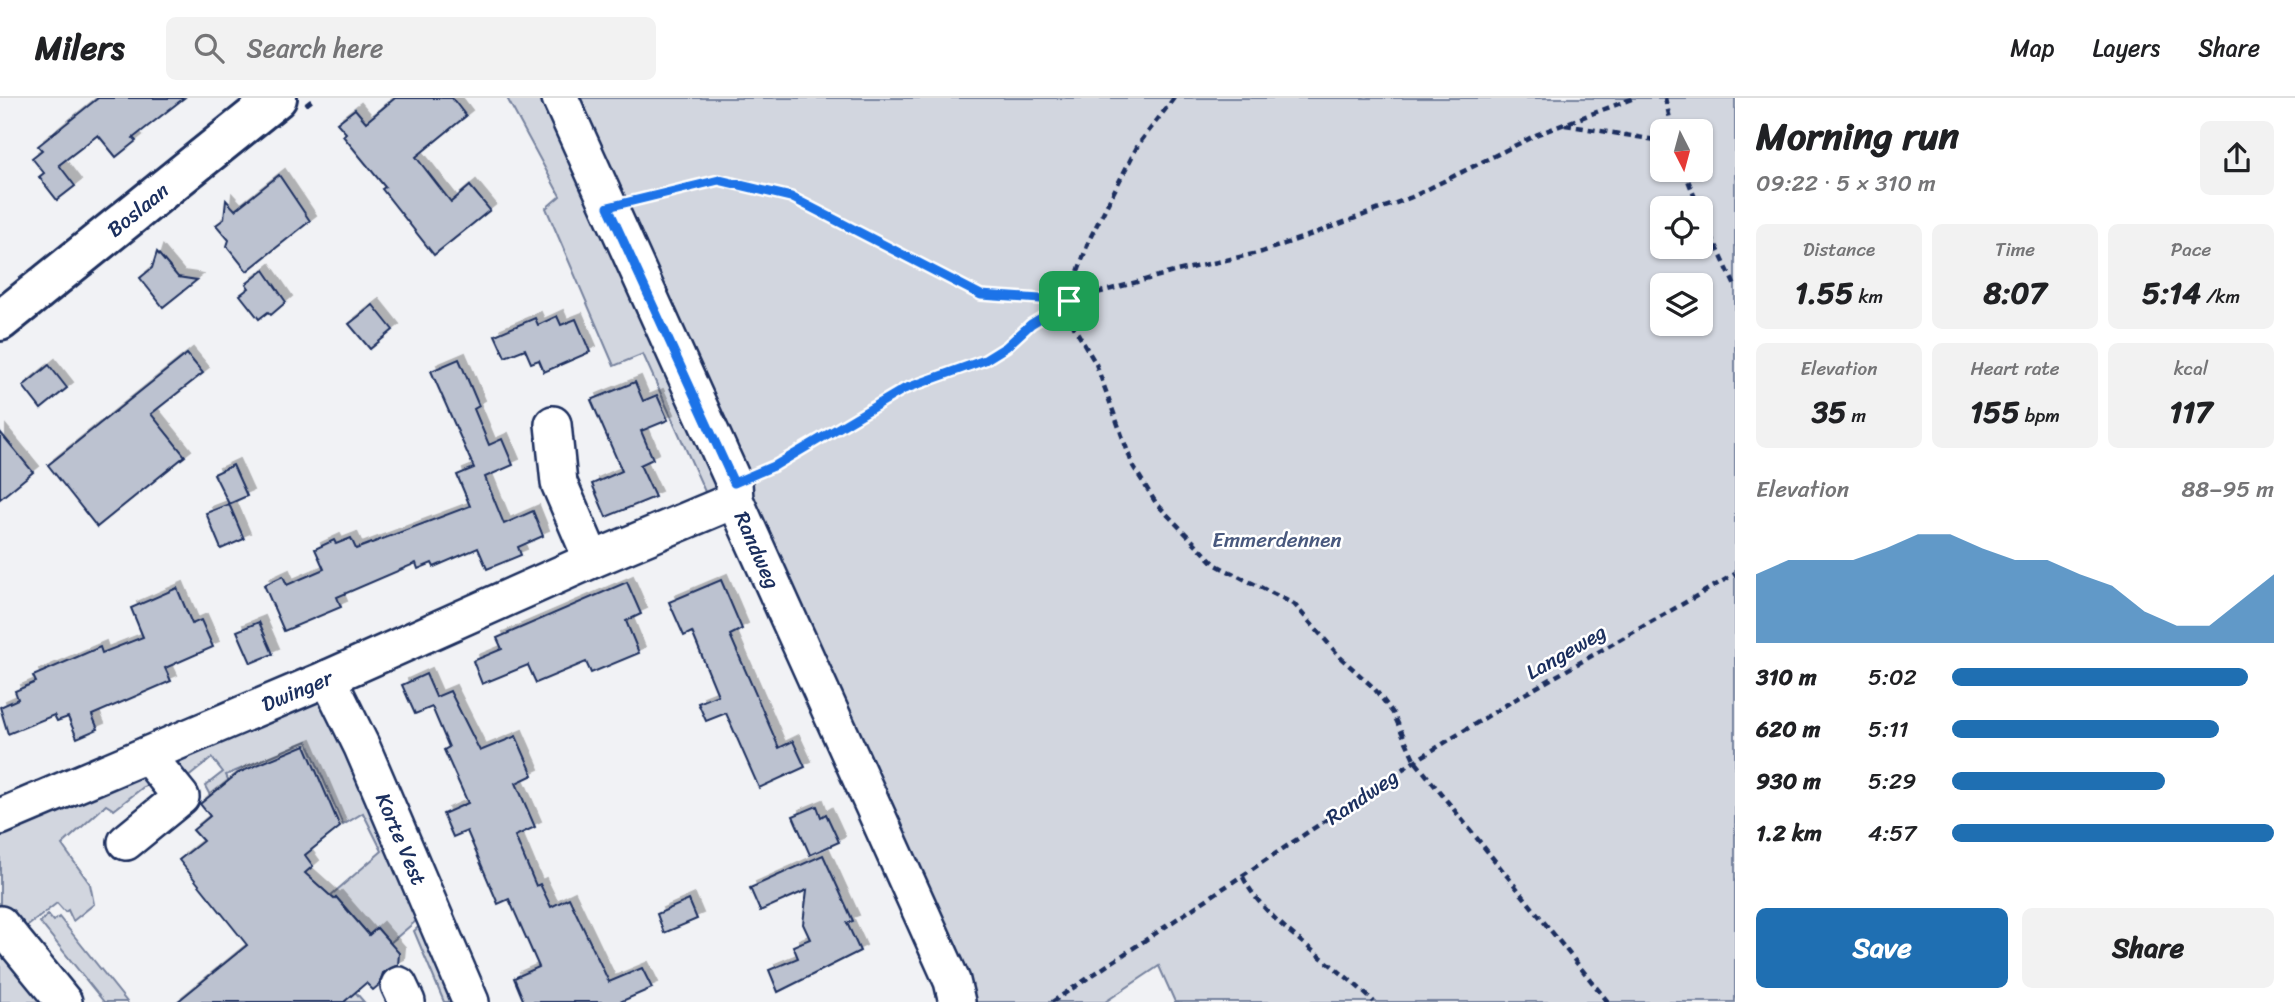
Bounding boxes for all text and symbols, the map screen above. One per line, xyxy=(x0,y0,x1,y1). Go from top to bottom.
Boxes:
search box xyxy=(166,17,656,80)
text: Milers xyxy=(35,19,124,77)
text: Search here xyxy=(246,25,383,71)
text: Map xyxy=(2010,27,2055,69)
text: Layers xyxy=(2093,27,2160,69)
text: Share xyxy=(2198,27,2260,69)
icon: search xyxy=(190,29,228,67)
text: Morning run xyxy=(1756,103,1959,170)
north arrow xyxy=(1650,119,1713,182)
map controls xyxy=(1650,119,1713,336)
button: share xyxy=(2200,121,2274,195)
text: 09:22 · 5 × 310 m xyxy=(1756,163,1936,204)
street label: Boslaan xyxy=(98,173,178,247)
button: locate xyxy=(1650,196,1713,259)
text: Distance xyxy=(1803,233,1875,266)
text: Time xyxy=(1995,233,2035,266)
text: Pace xyxy=(2171,233,2211,266)
text: 1.55 xyxy=(1795,266,1853,320)
text: 8:07 xyxy=(1983,266,2047,320)
text: 5:14 xyxy=(2142,266,2201,320)
pin xyxy=(1039,271,1099,331)
button: layers xyxy=(1650,273,1713,336)
text: km xyxy=(1853,280,1883,313)
text: /km xyxy=(2201,280,2240,313)
icon: arrive xyxy=(1050,282,1088,320)
text: Elevation xyxy=(1801,352,1877,385)
text: Heart rate xyxy=(1970,352,2060,385)
text: kcal xyxy=(2174,352,2208,385)
text: 35 xyxy=(1812,385,1847,439)
text: 155 xyxy=(1970,385,2020,439)
text: 117 xyxy=(2170,385,2212,439)
text: m xyxy=(1847,399,1866,432)
text: bpm xyxy=(2020,399,2060,432)
text: Elevation xyxy=(1756,469,1849,510)
text: 88–95 m xyxy=(2181,469,2274,510)
street label: Randweg xyxy=(723,505,791,595)
park label: Emmerdennen xyxy=(1212,521,1342,559)
street label: Langeweg xyxy=(1518,613,1614,691)
text: 310 m xyxy=(1756,657,1817,698)
text: 5:02 xyxy=(1868,657,1917,698)
street label: Dwinger xyxy=(255,658,340,723)
text: 620 m xyxy=(1756,709,1821,750)
text: 5:11 xyxy=(1868,709,1909,750)
street label: Randweg xyxy=(1318,758,1407,836)
text: 930 m xyxy=(1756,761,1821,802)
text: 5:29 xyxy=(1868,761,1916,802)
street label: Korte Vest xyxy=(364,787,438,891)
text: 1.2 km xyxy=(1756,813,1822,854)
text: 4:57 xyxy=(1868,813,1917,854)
button: Save xyxy=(1756,908,2008,988)
button: Share xyxy=(2022,908,2274,988)

